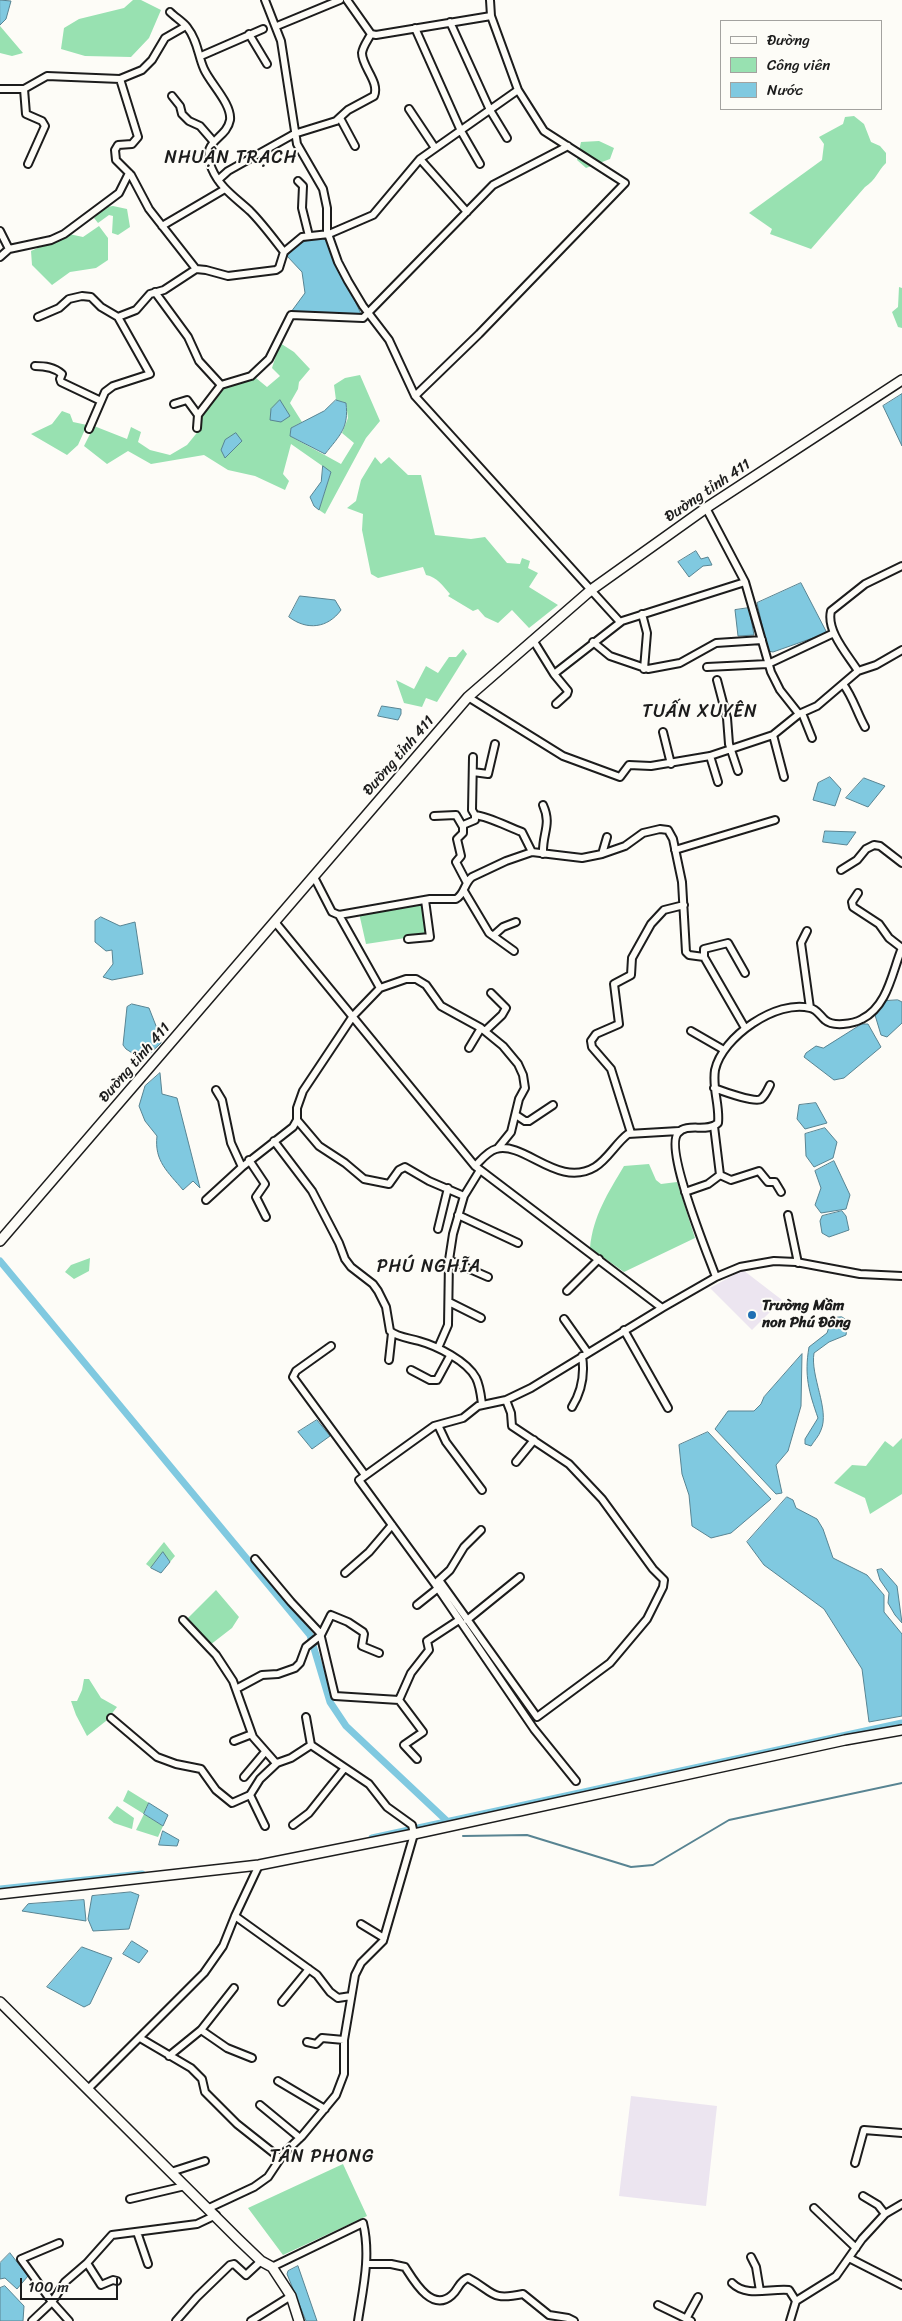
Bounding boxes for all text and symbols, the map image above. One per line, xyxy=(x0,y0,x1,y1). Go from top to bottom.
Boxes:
legend xyxy=(720,20,882,110)
text: Đường xyxy=(767,27,810,53)
text: Công viên xyxy=(767,52,830,78)
text: Nước xyxy=(767,77,803,103)
district label: NHUẬN TRẠCH xyxy=(163,147,299,169)
street label: Đường tỉnh 411 xyxy=(662,456,754,526)
district label: TUẤN XUYÊN xyxy=(641,701,759,723)
street label: Đường tỉnh 411 xyxy=(360,713,438,799)
street label: Đường tỉnh 411 xyxy=(96,1020,174,1106)
district label: PHÚ NGHĨA xyxy=(376,1256,482,1278)
place label: Trường Mầm non Phú Đông xyxy=(762,1297,851,1332)
marker: Trường Mầm non Phú Đông xyxy=(746,1309,758,1321)
district label: TÂN PHONG xyxy=(268,2146,376,2168)
scale bar xyxy=(22,2268,120,2300)
text: 100 m xyxy=(28,2274,69,2300)

